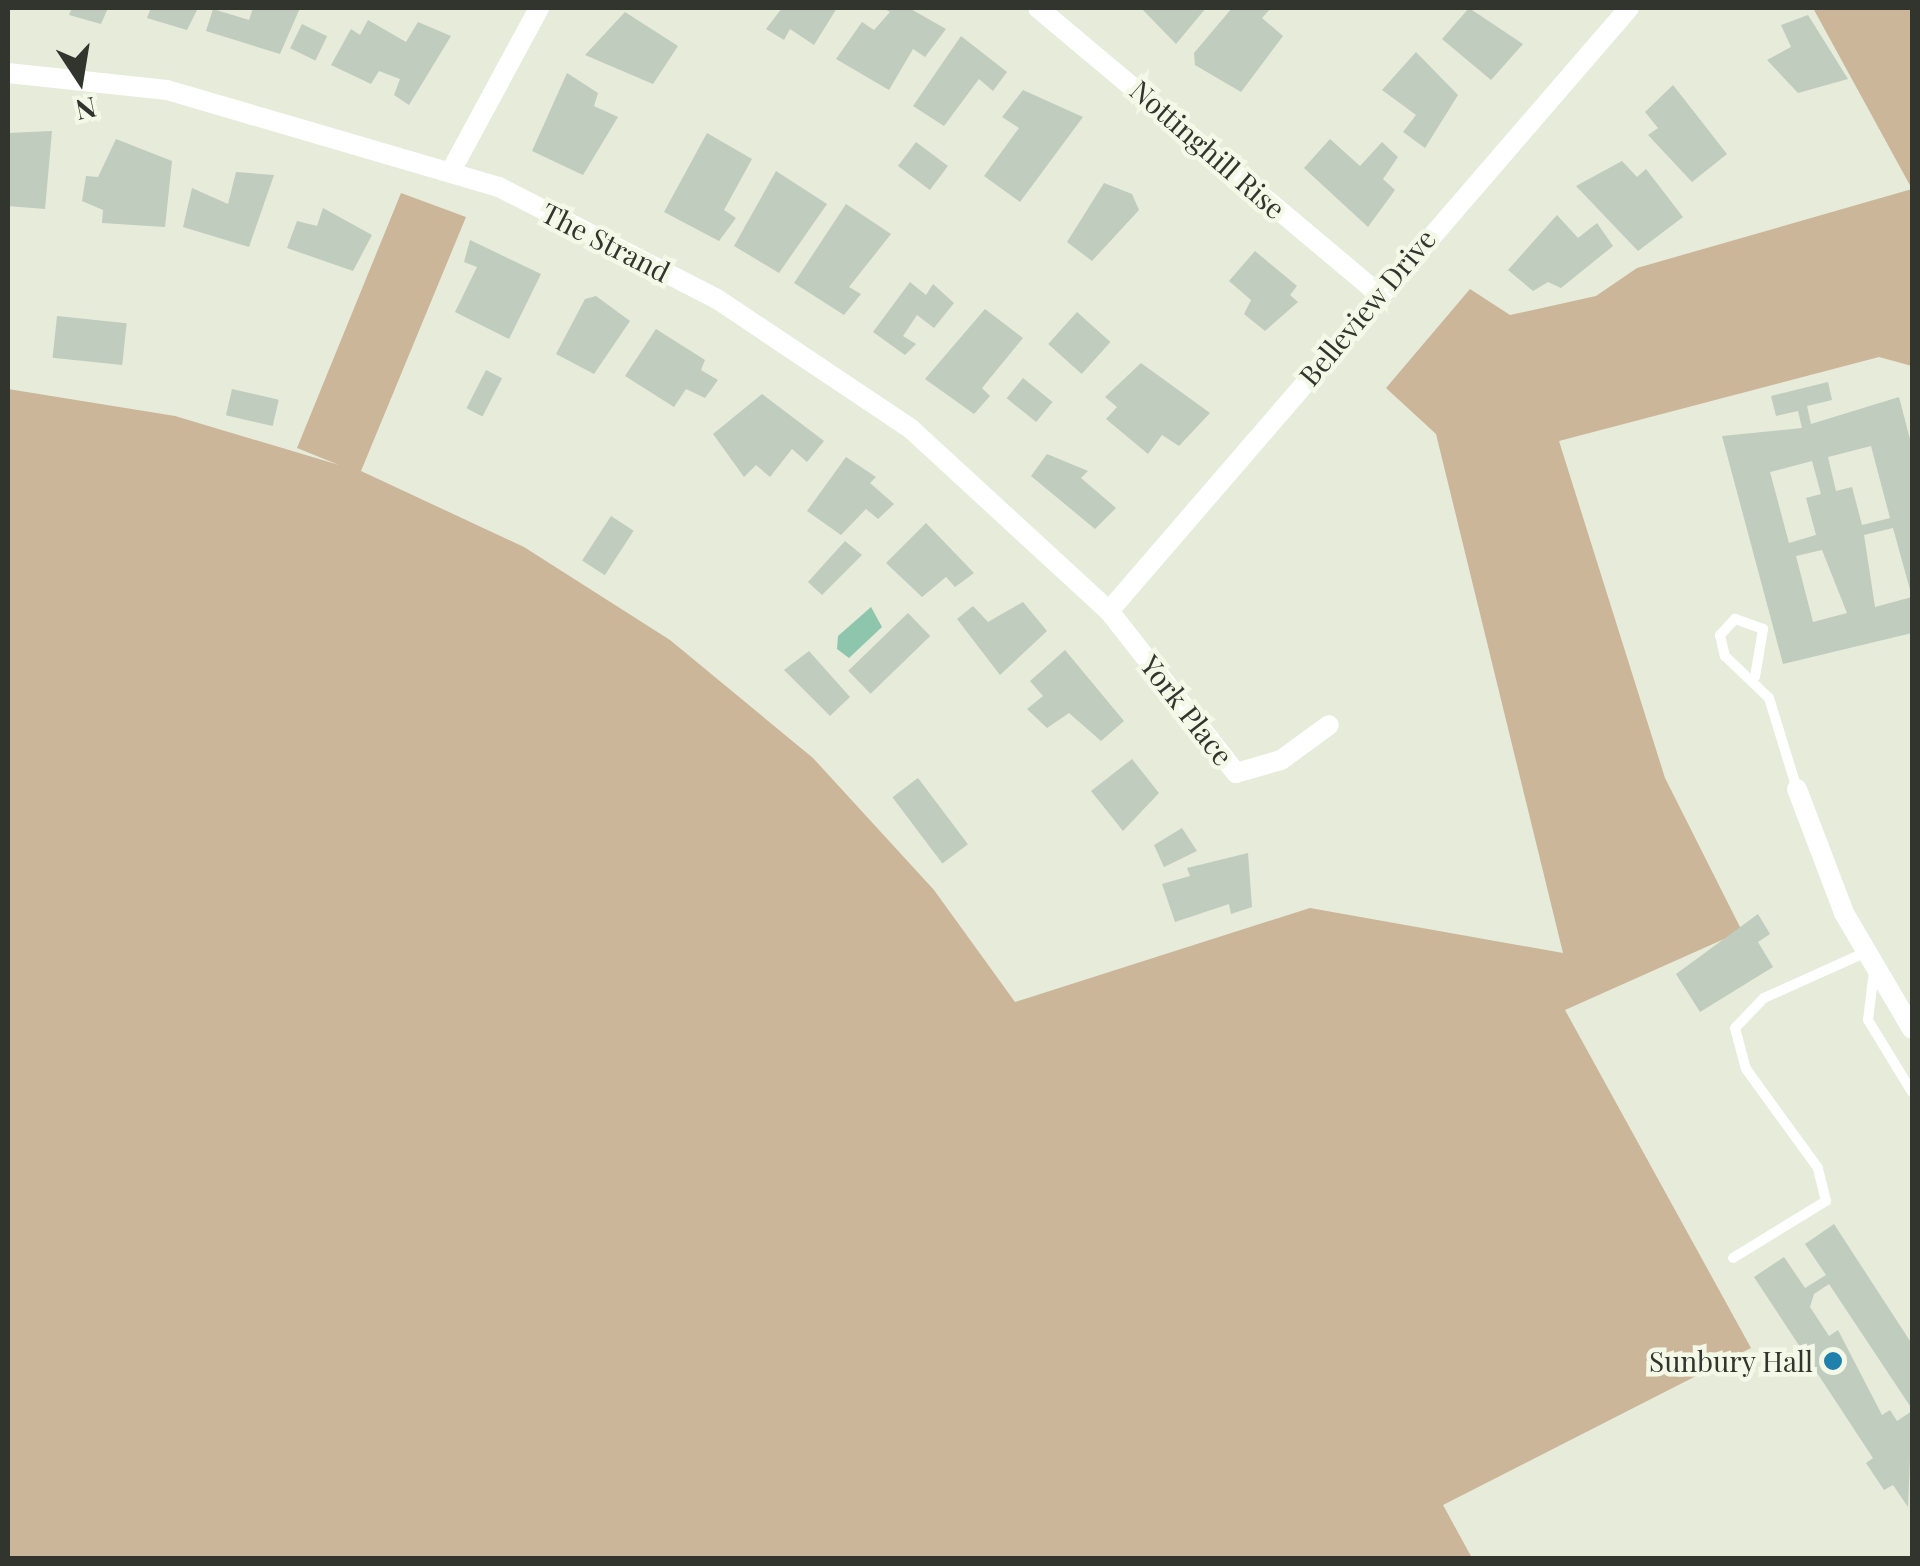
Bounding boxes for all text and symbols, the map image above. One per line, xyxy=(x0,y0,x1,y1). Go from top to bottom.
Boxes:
north arrow xyxy=(30,30,130,130)
street label: Nottinghill Rise xyxy=(1124,73,1292,225)
text: N xyxy=(73,90,100,130)
street label: The Strand xyxy=(536,195,676,289)
street label: Belleview Drive xyxy=(1292,222,1442,392)
street label: York Place xyxy=(1134,648,1240,772)
place label: Sunbury Hall xyxy=(1648,1344,1813,1378)
marker: Sunbury Hall xyxy=(1822,1350,1844,1372)

